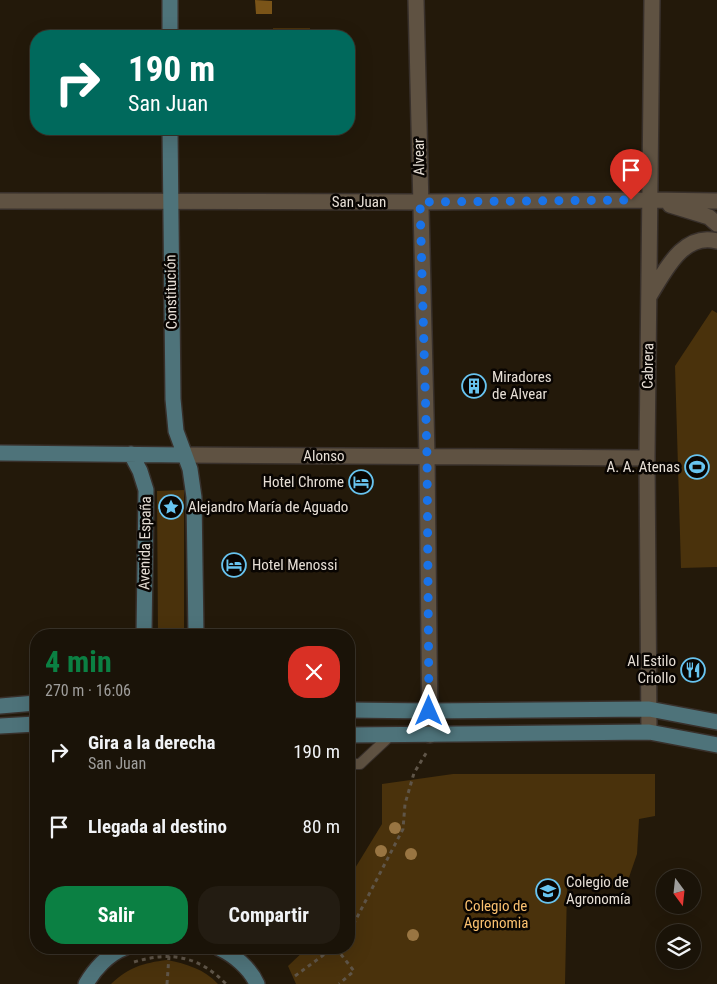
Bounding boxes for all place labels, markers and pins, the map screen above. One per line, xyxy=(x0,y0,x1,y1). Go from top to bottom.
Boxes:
pin xyxy=(610,149,652,200)
place label: Miradores de Alvear xyxy=(492,368,552,403)
building icon: Miradores de Alvear xyxy=(461,373,487,399)
sports icon: A. A. Atenas xyxy=(684,454,710,480)
place label: A. A. Atenas xyxy=(607,458,680,476)
hotel icon: Hotel Chrome xyxy=(348,469,374,495)
place label: Hotel Chrome xyxy=(263,473,344,491)
place icon: Alejandro María de Aguado xyxy=(158,494,184,520)
place label: Alejandro María de Aguado xyxy=(188,498,348,516)
hotel icon: Hotel Menossi xyxy=(221,552,247,578)
place label: Hotel Menossi xyxy=(252,556,337,574)
place label: Al Estilo Criollo xyxy=(627,652,676,687)
restaurant icon: Al Estilo Criollo xyxy=(680,657,706,683)
place label: Colegio de Agronomía xyxy=(566,873,631,908)
school or university icon: Colegio de Agronomía xyxy=(535,878,561,904)

